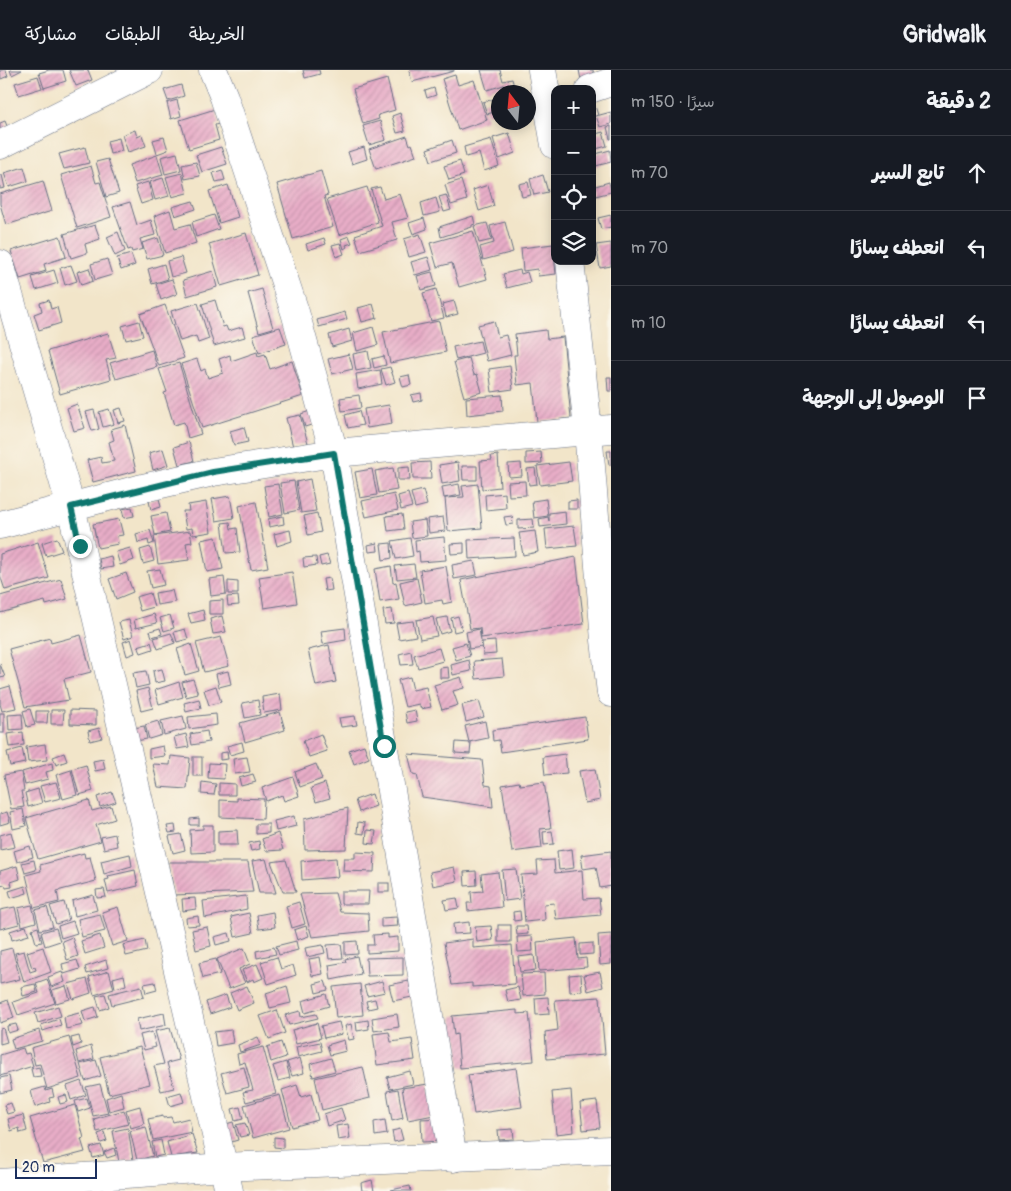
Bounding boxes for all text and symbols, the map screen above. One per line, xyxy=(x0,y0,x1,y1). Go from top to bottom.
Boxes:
text: Gridwalk xyxy=(902,20,986,49)
text: مشاركة xyxy=(25,23,77,46)
text: الطبقات xyxy=(105,23,161,46)
text: الخريطة xyxy=(189,23,245,46)
north arrow xyxy=(491,85,536,130)
map controls xyxy=(551,85,596,265)
button: + xyxy=(551,85,596,130)
text: 2 دقيقة xyxy=(926,88,991,115)
text: سيرًا · 150 m xyxy=(631,92,715,112)
button: − xyxy=(551,130,596,175)
icon: ahead xyxy=(963,159,991,187)
text: تابع السير xyxy=(872,161,944,185)
text: 70 m xyxy=(631,163,668,183)
button: locate xyxy=(551,175,596,220)
button: layers xyxy=(551,220,596,265)
icon: left xyxy=(963,234,991,262)
text: انعطف يسارًا xyxy=(850,236,944,260)
text: 70 m xyxy=(631,238,668,258)
icon: left xyxy=(963,309,991,337)
text: انعطف يسارًا xyxy=(850,311,944,335)
text: 10 m xyxy=(631,313,666,333)
icon: arrive xyxy=(963,384,991,412)
text: الوصول إلى الوجهة xyxy=(802,386,944,410)
route end xyxy=(69,535,92,558)
route start xyxy=(373,735,396,758)
scale bar xyxy=(15,1156,98,1179)
text: 20 m xyxy=(22,1159,55,1176)

